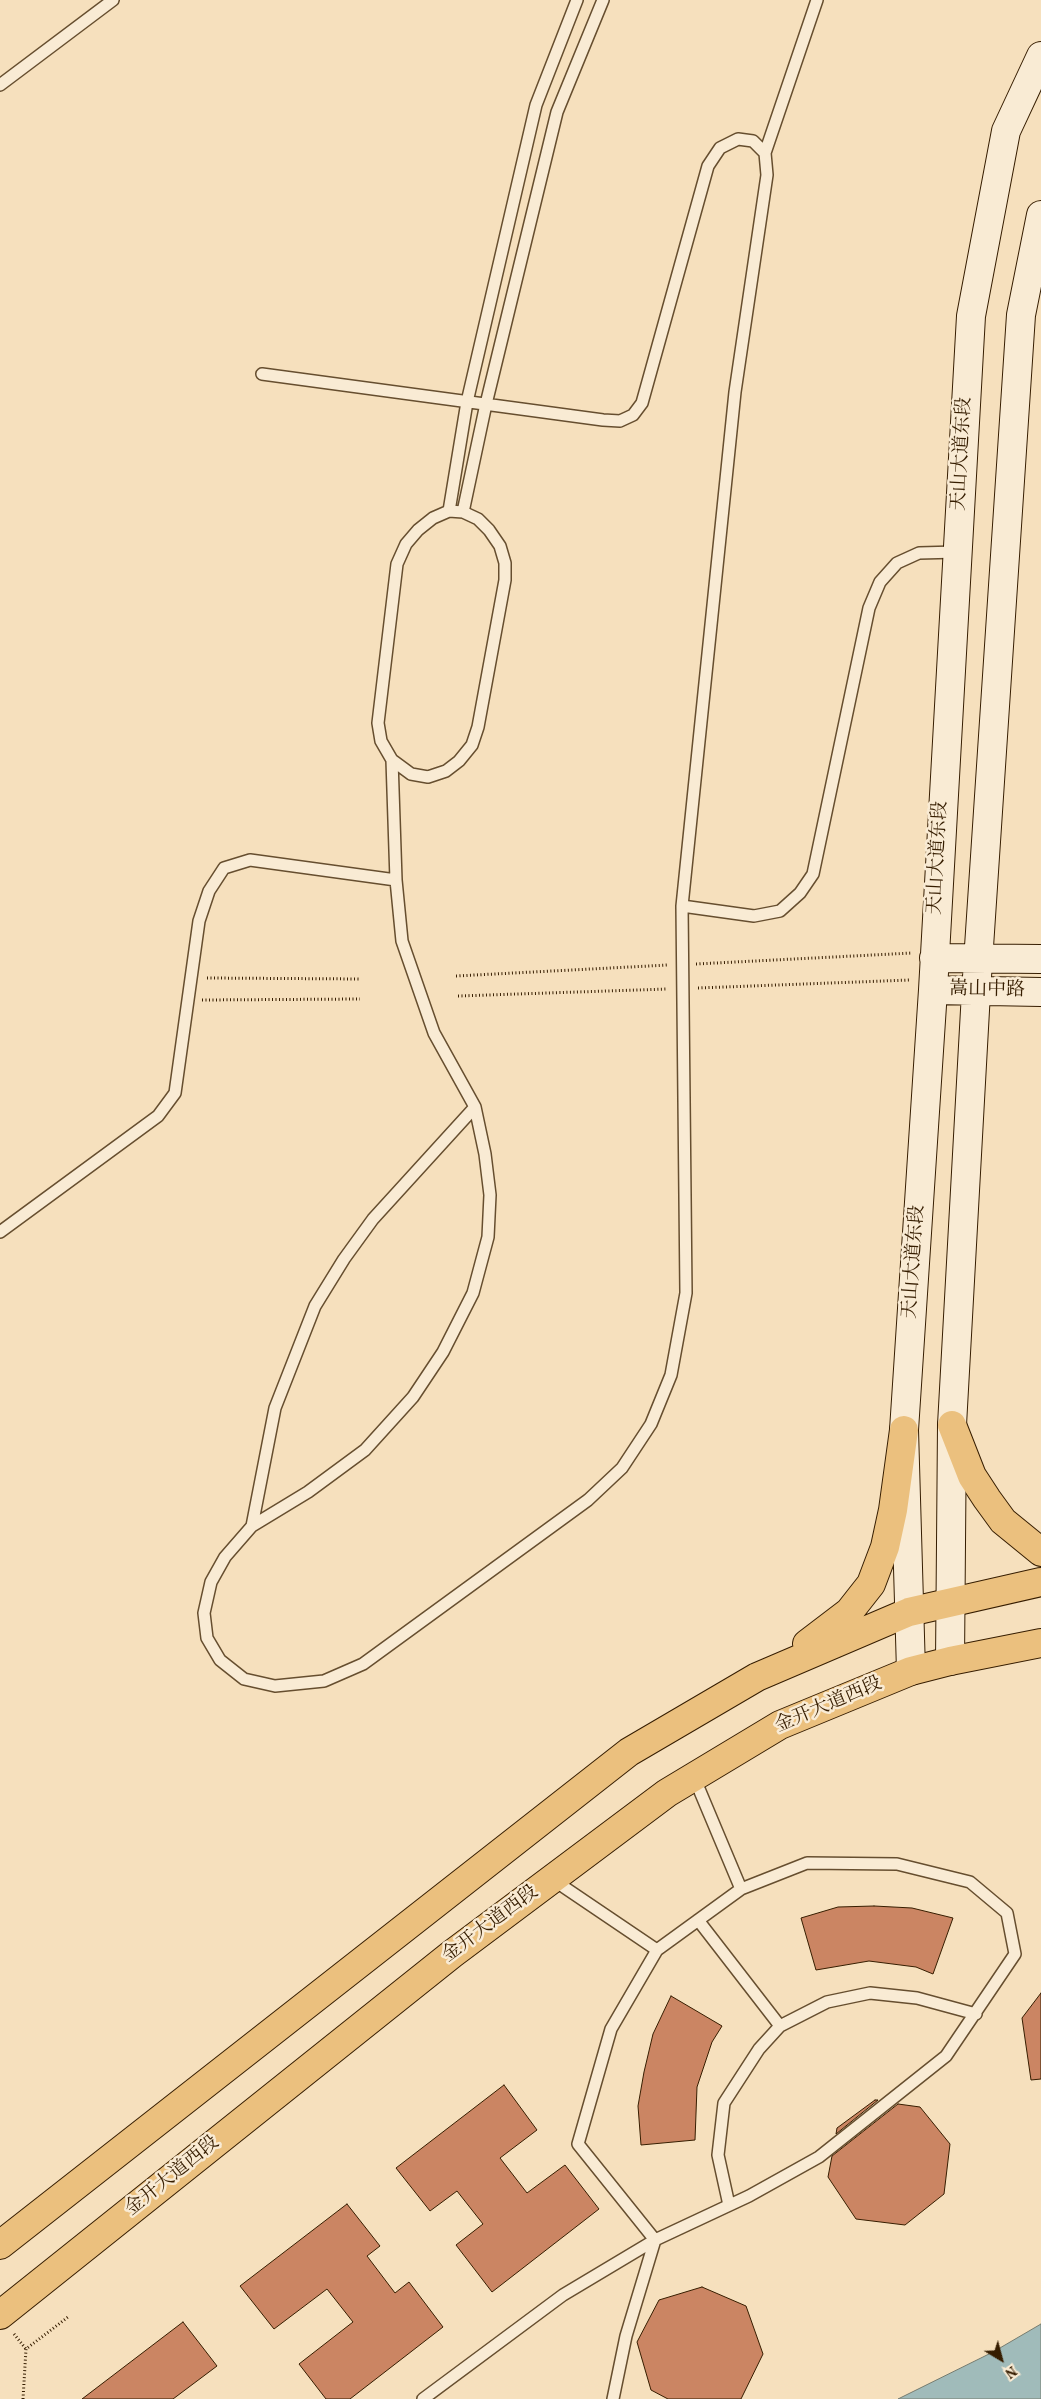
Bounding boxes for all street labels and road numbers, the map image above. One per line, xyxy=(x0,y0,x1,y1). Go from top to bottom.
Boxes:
street label: 天山大道东段 xyxy=(949,396,977,512)
street label: 天山大道东段 xyxy=(925,800,953,916)
street label: 嵩山中路 xyxy=(949,979,1025,1003)
street label: 天山大道东段 xyxy=(900,1204,930,1320)
street label: 金开大道西段 xyxy=(772,1673,886,1739)
street label: 金开大道西段 xyxy=(439,1882,543,1968)
street label: 金开大道西段 xyxy=(122,2132,224,2222)

